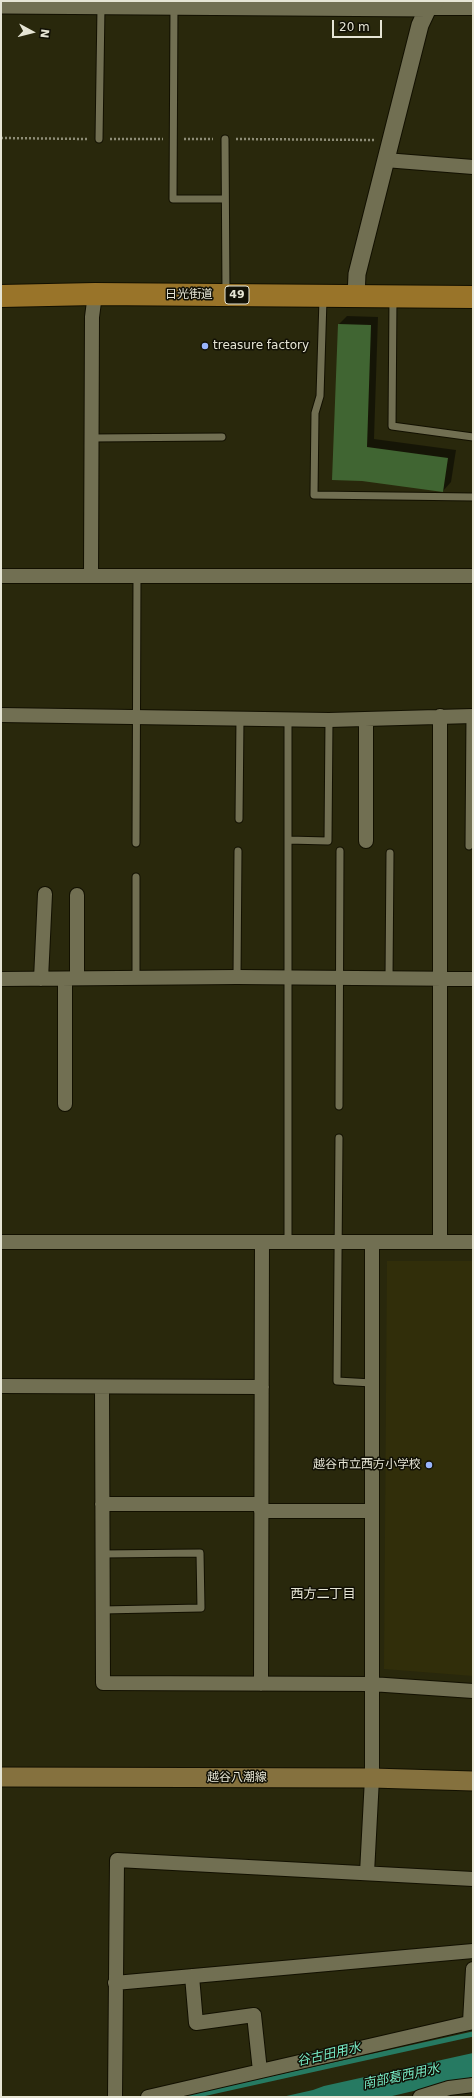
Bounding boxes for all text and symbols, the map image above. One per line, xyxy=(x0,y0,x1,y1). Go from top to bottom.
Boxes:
north arrow xyxy=(12,12,52,52)
scale bar xyxy=(334,12,384,38)
text: 20 m xyxy=(339,20,370,34)
text: N xyxy=(37,28,51,39)
road number: 49 xyxy=(225,286,249,304)
street label: 日光街道 xyxy=(165,288,213,302)
place label: treasure factory xyxy=(213,339,309,353)
marker: treasure factory xyxy=(200,341,210,351)
place label: 越谷市立西方小学校 xyxy=(313,1458,421,1472)
marker: 越谷市立西方小学校 xyxy=(424,1460,434,1470)
district label: 西方二丁目 xyxy=(291,1587,355,1603)
street label: 越谷八潮線 xyxy=(207,1771,267,1785)
water label: 谷古田用水 xyxy=(296,2040,362,2070)
water label: 南部葛西用水 xyxy=(361,2061,441,2093)

